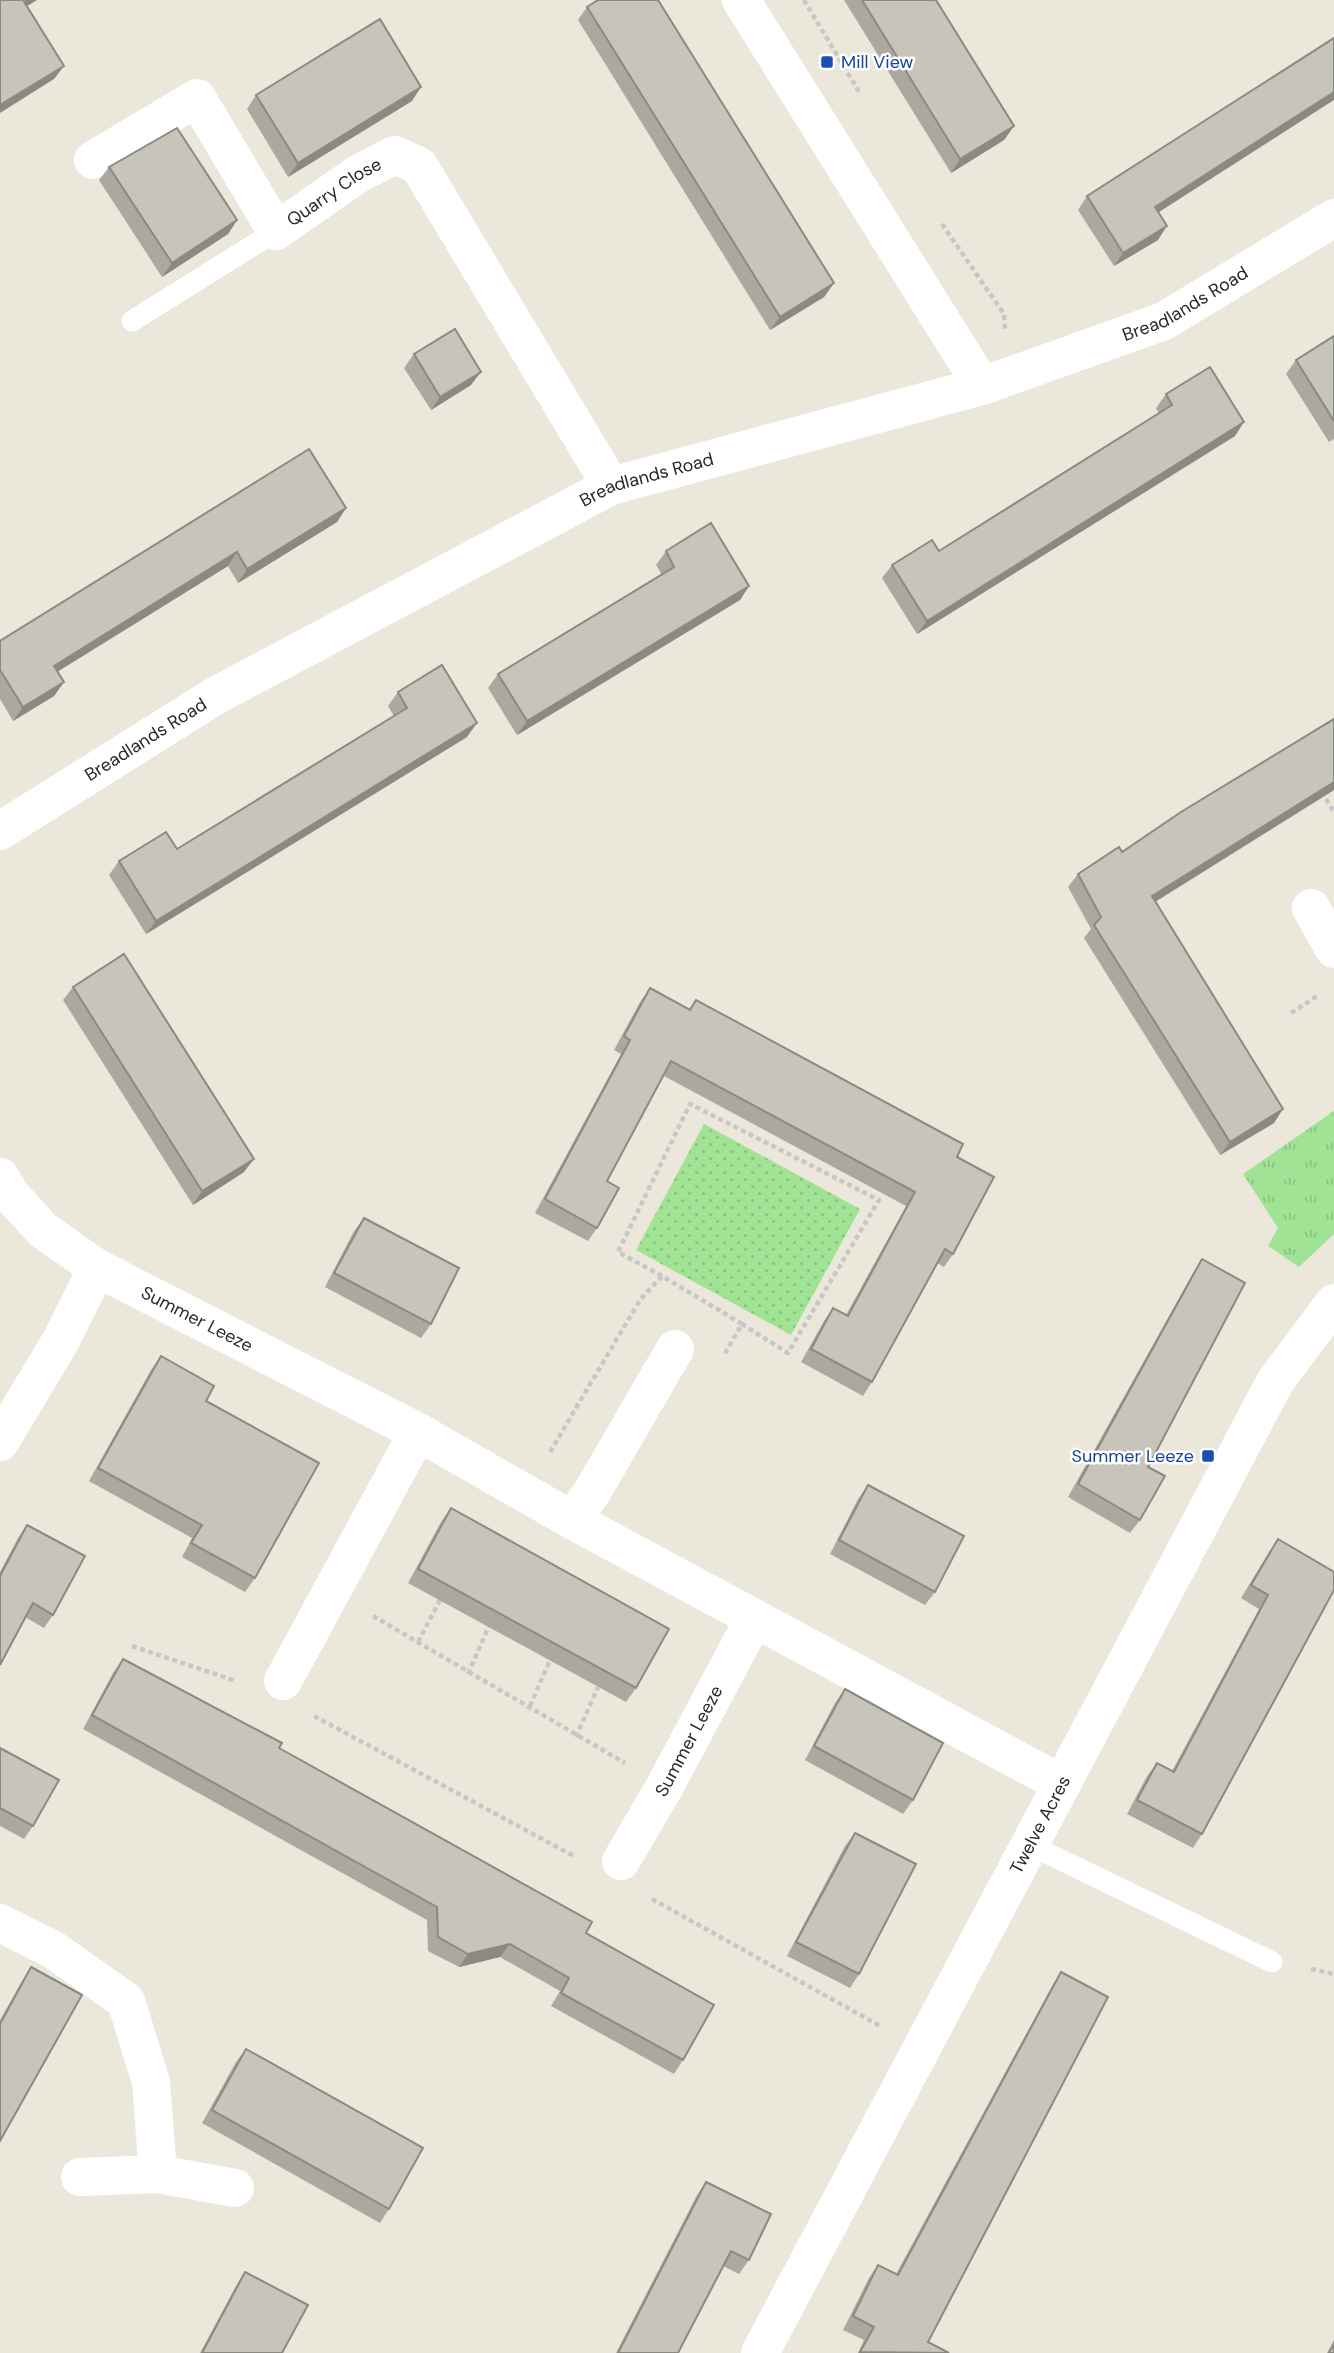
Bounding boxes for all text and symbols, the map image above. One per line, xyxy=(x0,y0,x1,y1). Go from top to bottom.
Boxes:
place label: Mill View xyxy=(841,50,913,74)
marker: Mill View xyxy=(819,54,835,70)
street label: Quarry Close xyxy=(282,152,386,232)
street label: Breadlands Road xyxy=(1119,261,1253,347)
street label: Breadlands Road xyxy=(575,447,716,513)
street label: Breadlands Road xyxy=(80,692,211,787)
street label: Summer Leeze xyxy=(137,1281,257,1358)
place label: Summer Leeze xyxy=(1071,1444,1194,1468)
marker: Summer Leeze xyxy=(1200,1448,1216,1464)
street label: Summer Leeze xyxy=(649,1681,728,1801)
street label: Twelve Acres xyxy=(1004,1771,1076,1878)

